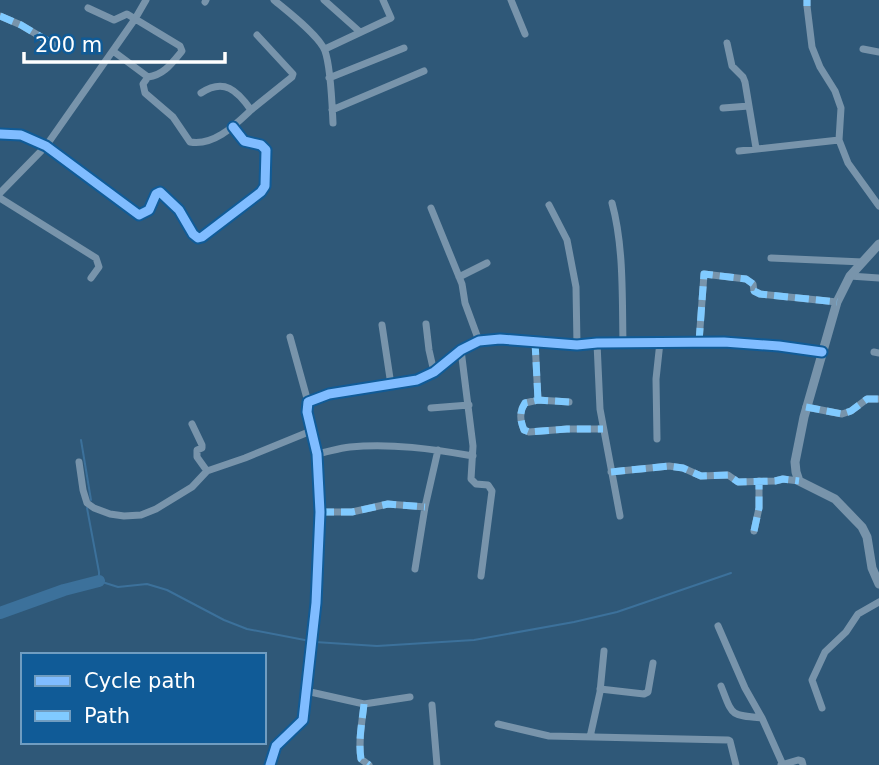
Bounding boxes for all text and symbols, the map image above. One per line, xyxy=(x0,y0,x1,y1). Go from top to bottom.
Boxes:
scale bar xyxy=(24,21,226,65)
text: 200 m xyxy=(35,33,102,57)
legend xyxy=(21,653,266,744)
text: Cycle path xyxy=(84,669,196,693)
text: Path xyxy=(84,704,130,728)

